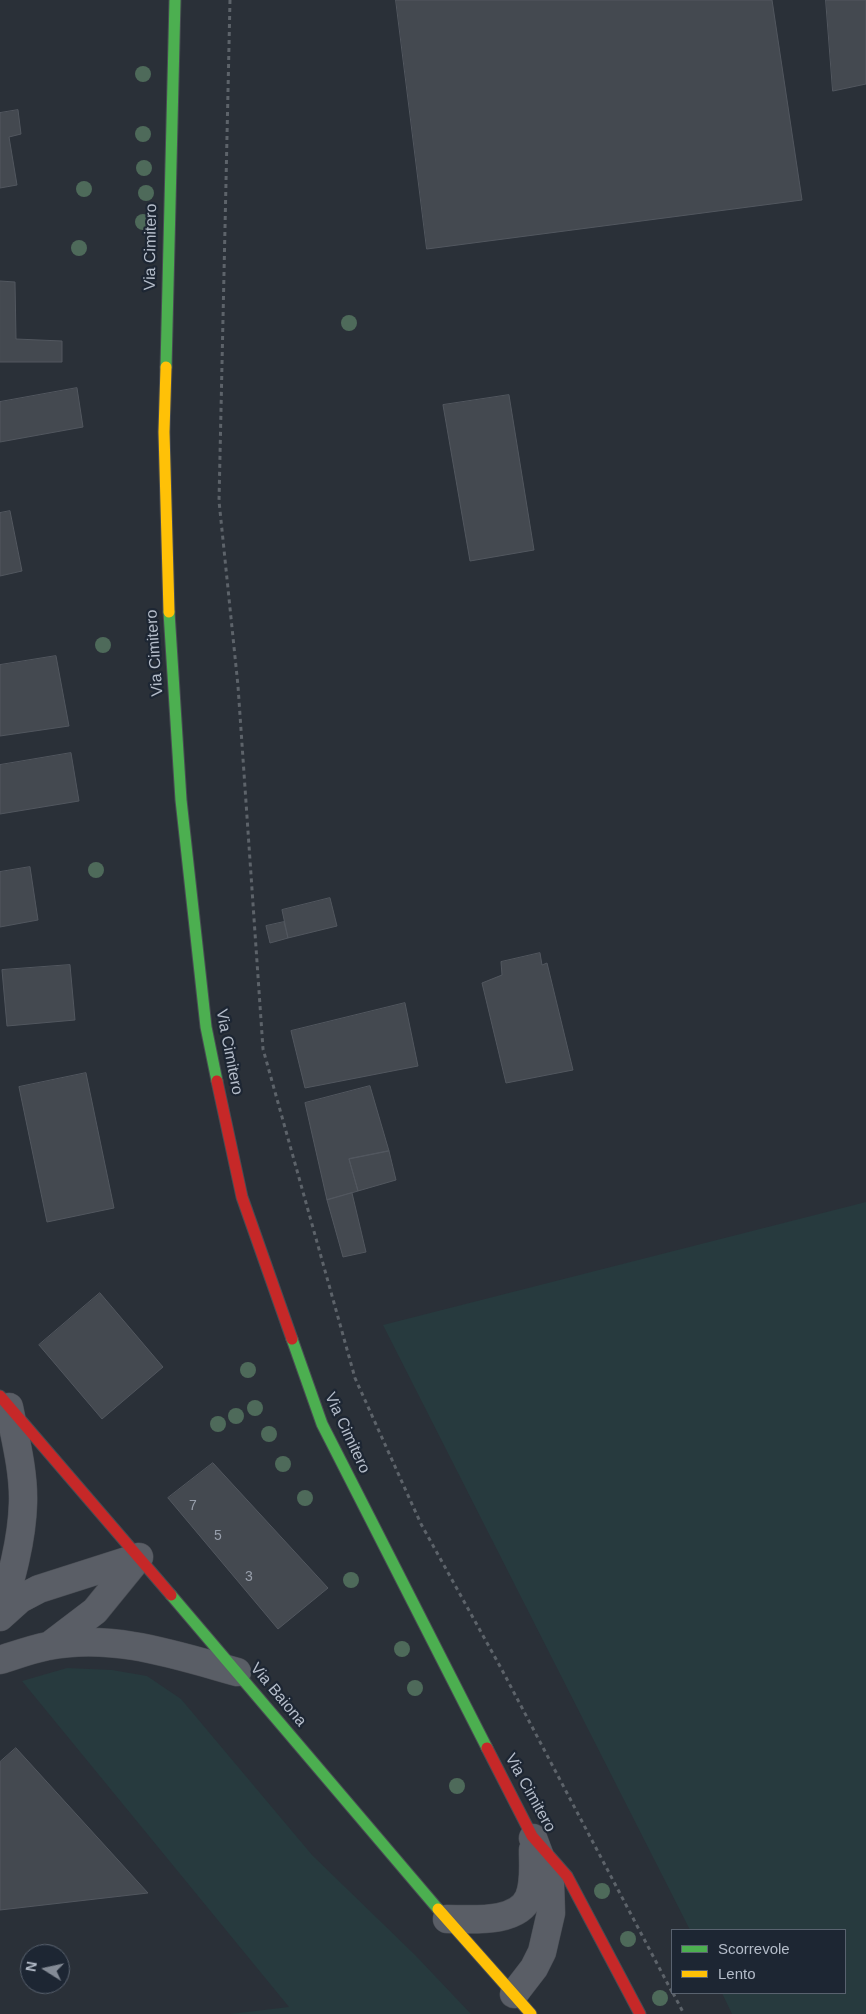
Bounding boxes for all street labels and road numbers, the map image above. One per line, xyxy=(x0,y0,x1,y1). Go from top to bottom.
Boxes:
street label: Via Cimitero xyxy=(141,203,161,291)
street label: Via Cimitero xyxy=(142,609,168,697)
street label: Via Cimitero xyxy=(211,1008,247,1096)
street label: Via Cimitero xyxy=(320,1390,374,1476)
street label: Via Baiona xyxy=(246,1659,310,1731)
street label: Via Cimitero xyxy=(501,1750,559,1836)

